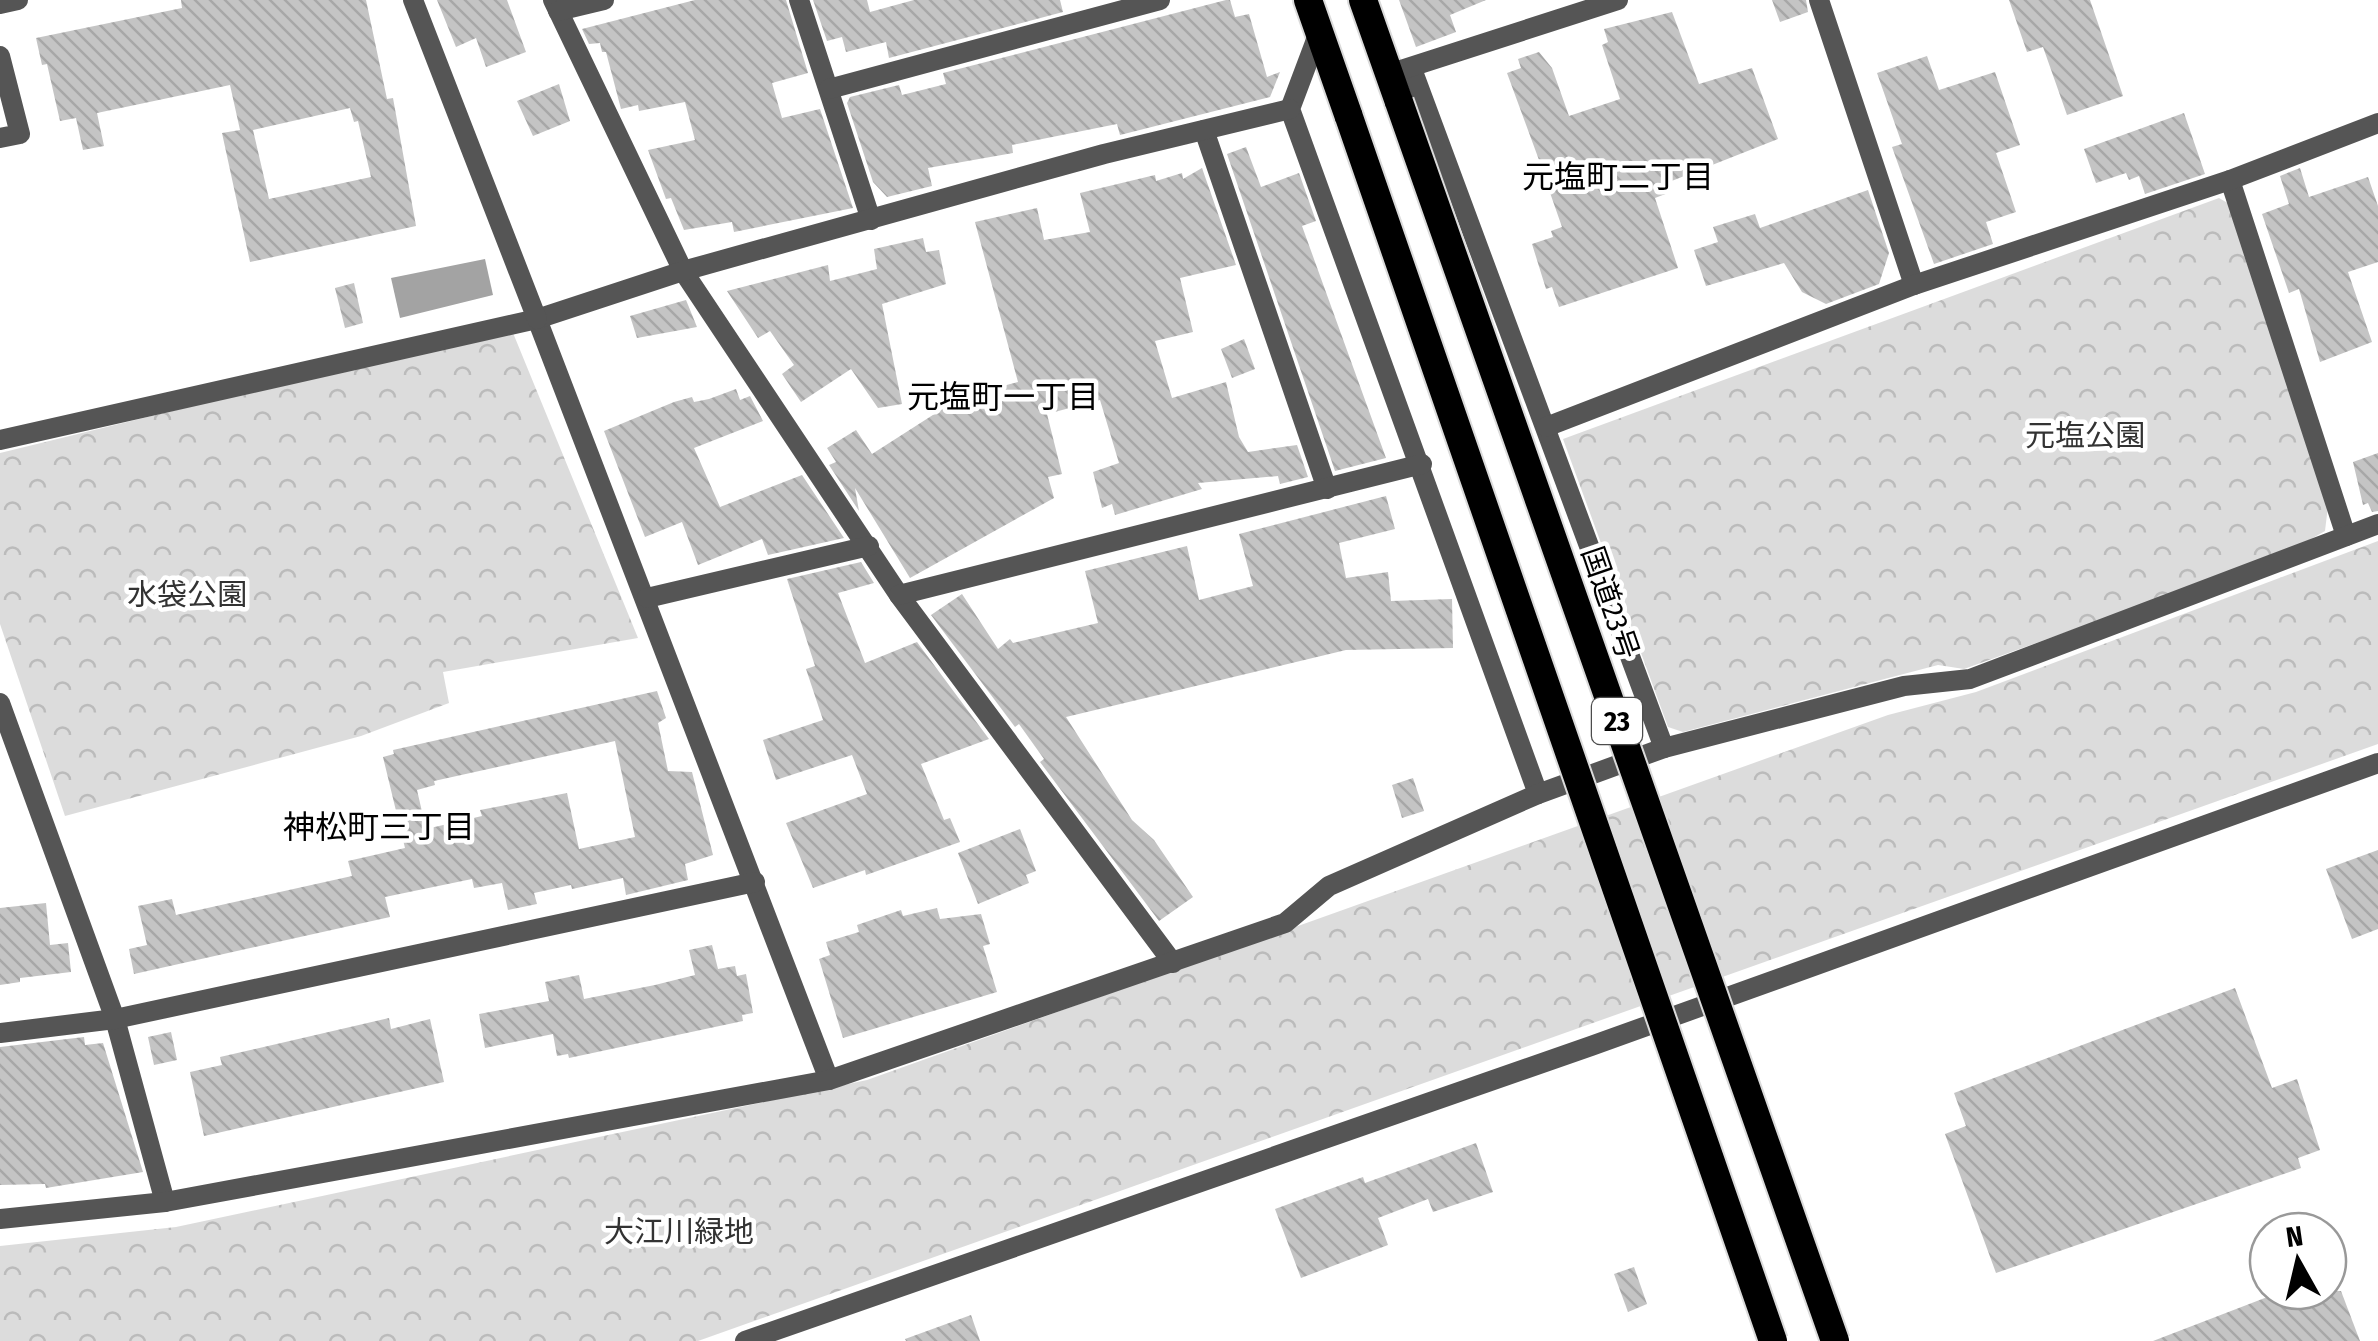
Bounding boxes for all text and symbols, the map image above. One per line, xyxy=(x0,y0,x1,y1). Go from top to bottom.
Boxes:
district label: 元塩町二丁目 xyxy=(1522,158,1714,196)
district label: 元塩町一丁目 xyxy=(907,378,1099,416)
park label: 元塩公園 xyxy=(2025,418,2145,454)
street label: 国道23号 xyxy=(1574,542,1646,664)
park label: 水袋公園 xyxy=(127,577,247,613)
road number: 23 xyxy=(1592,698,1642,744)
district label: 神松町三丁目 xyxy=(283,808,475,846)
north arrow xyxy=(2248,1211,2348,1311)
park label: 大江川緑地 xyxy=(604,1214,754,1250)
text: N xyxy=(2284,1219,2305,1254)

